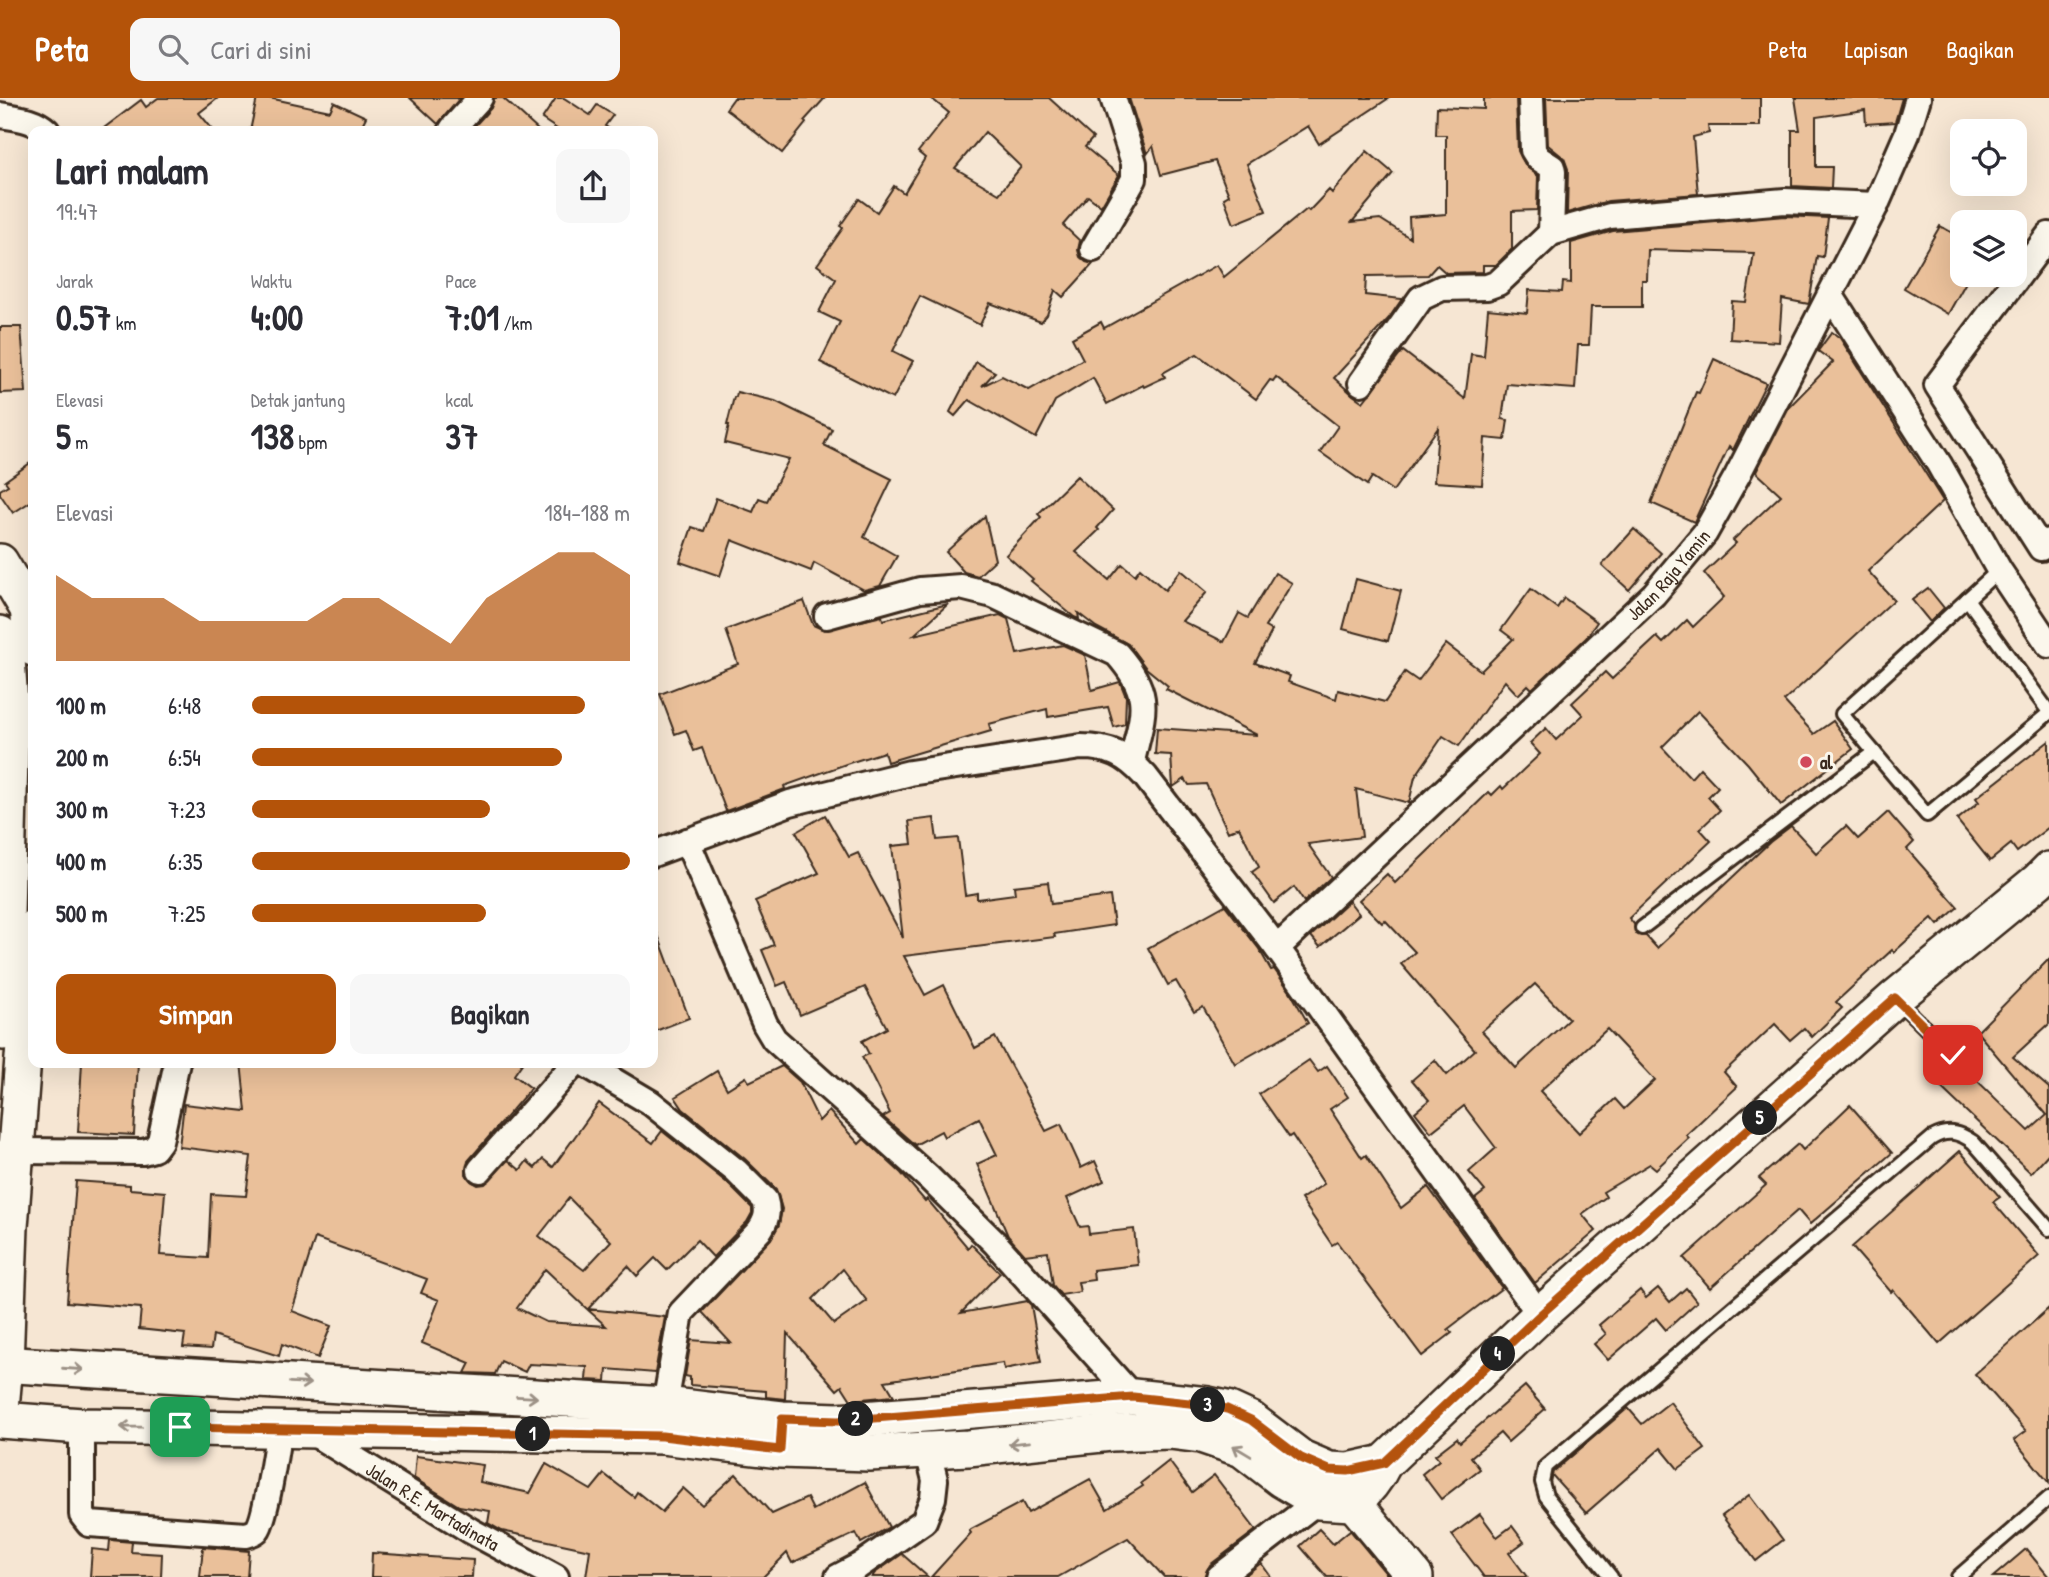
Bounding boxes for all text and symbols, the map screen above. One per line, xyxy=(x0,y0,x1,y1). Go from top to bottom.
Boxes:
search box xyxy=(130,18,620,81)
text: Peta xyxy=(35,27,88,71)
icon: search xyxy=(154,30,192,68)
text: Cari di sini xyxy=(210,32,312,67)
text: Peta xyxy=(1768,33,1807,65)
text: Lapisan xyxy=(1845,33,1908,65)
text: Bagikan xyxy=(1946,33,2014,65)
map controls xyxy=(1950,119,2027,287)
button: locate xyxy=(1950,119,2027,196)
text: Lari malam xyxy=(56,144,209,196)
button: share xyxy=(556,149,630,223)
text: 19:47 xyxy=(56,196,98,227)
button: layers xyxy=(1950,210,2027,287)
text: Jarak xyxy=(56,268,93,294)
text: Waktu xyxy=(251,268,292,294)
text: Pace xyxy=(445,268,477,294)
text: 0.57 xyxy=(56,294,111,341)
text: 4:00 xyxy=(251,294,303,341)
text: 7:01 xyxy=(445,294,499,341)
text: km xyxy=(111,310,137,336)
text: /km xyxy=(499,310,532,336)
text: Elevasi xyxy=(56,387,104,413)
text: Detak jantung xyxy=(251,387,345,413)
text: kcal xyxy=(445,387,473,413)
text: 5 xyxy=(56,413,71,460)
text: 138 xyxy=(251,413,294,460)
text: 37 xyxy=(445,413,478,460)
text: m xyxy=(71,429,88,455)
text: bpm xyxy=(294,429,327,455)
text: Elevasi xyxy=(56,497,114,528)
text: 184–188 m xyxy=(544,497,630,528)
street label: Jalan Raja Yamin xyxy=(1621,524,1716,626)
text: 100 m xyxy=(56,690,106,721)
text: 6:48 xyxy=(168,690,201,721)
text: 200 m xyxy=(56,742,108,773)
text: 6:54 xyxy=(168,742,201,773)
place label: al xyxy=(1820,749,1833,775)
marker: al xyxy=(1798,754,1814,770)
text: 300 m xyxy=(56,794,108,825)
text: 7:23 xyxy=(168,794,206,825)
text: 400 m xyxy=(56,846,106,877)
text: 6:35 xyxy=(168,846,203,877)
text: 500 m xyxy=(56,898,107,929)
text: 7:25 xyxy=(168,898,205,929)
button: Simpan xyxy=(56,974,336,1054)
button: Bagikan xyxy=(350,974,630,1054)
pin xyxy=(1923,1025,1983,1085)
icon: check xyxy=(1934,1036,1972,1074)
pin: 5 xyxy=(1742,1100,1778,1136)
text: 5 xyxy=(1755,1104,1764,1130)
pin: 4 xyxy=(1480,1336,1516,1372)
text: 4 xyxy=(1494,1340,1501,1366)
one-way arrow xyxy=(61,1363,84,1376)
one-way arrow xyxy=(288,1377,311,1390)
pin: 3 xyxy=(1190,1388,1226,1422)
one-way arrow xyxy=(515,1390,538,1403)
text: 3 xyxy=(1203,1391,1212,1417)
pin xyxy=(150,1397,210,1457)
pin: 2 xyxy=(838,1402,874,1436)
text: 2 xyxy=(851,1405,860,1431)
icon: arrive xyxy=(161,1408,199,1446)
pin: 1 xyxy=(516,1416,550,1452)
one-way arrow xyxy=(120,1420,143,1434)
text: 1 xyxy=(529,1420,536,1446)
one-way arrow xyxy=(1008,1436,1031,1449)
one-way arrow xyxy=(1233,1444,1253,1458)
street label: Jalan R.E. Martadinata xyxy=(361,1456,504,1557)

